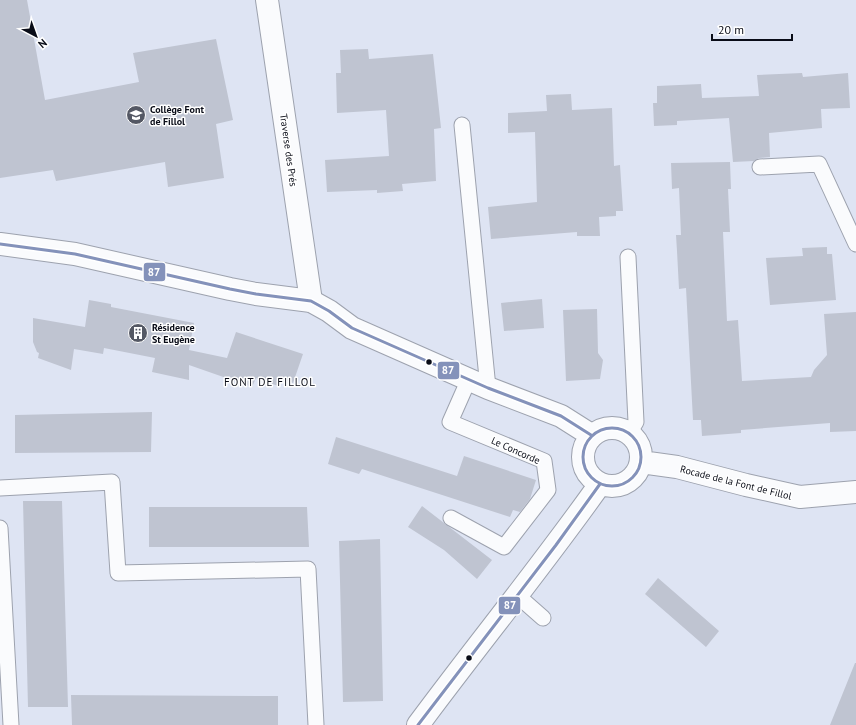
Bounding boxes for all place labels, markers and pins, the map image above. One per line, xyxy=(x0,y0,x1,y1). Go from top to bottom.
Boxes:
place label: Collège Font de Fillol xyxy=(150,103,204,128)
school or university icon: Collège Font de Fillol xyxy=(125,104,147,126)
place label: Résidence St Eugène xyxy=(152,321,195,346)
building icon: Résidence St Eugène xyxy=(127,322,149,344)
unlabelled marker xyxy=(424,357,434,367)
unlabelled marker xyxy=(464,653,474,663)

